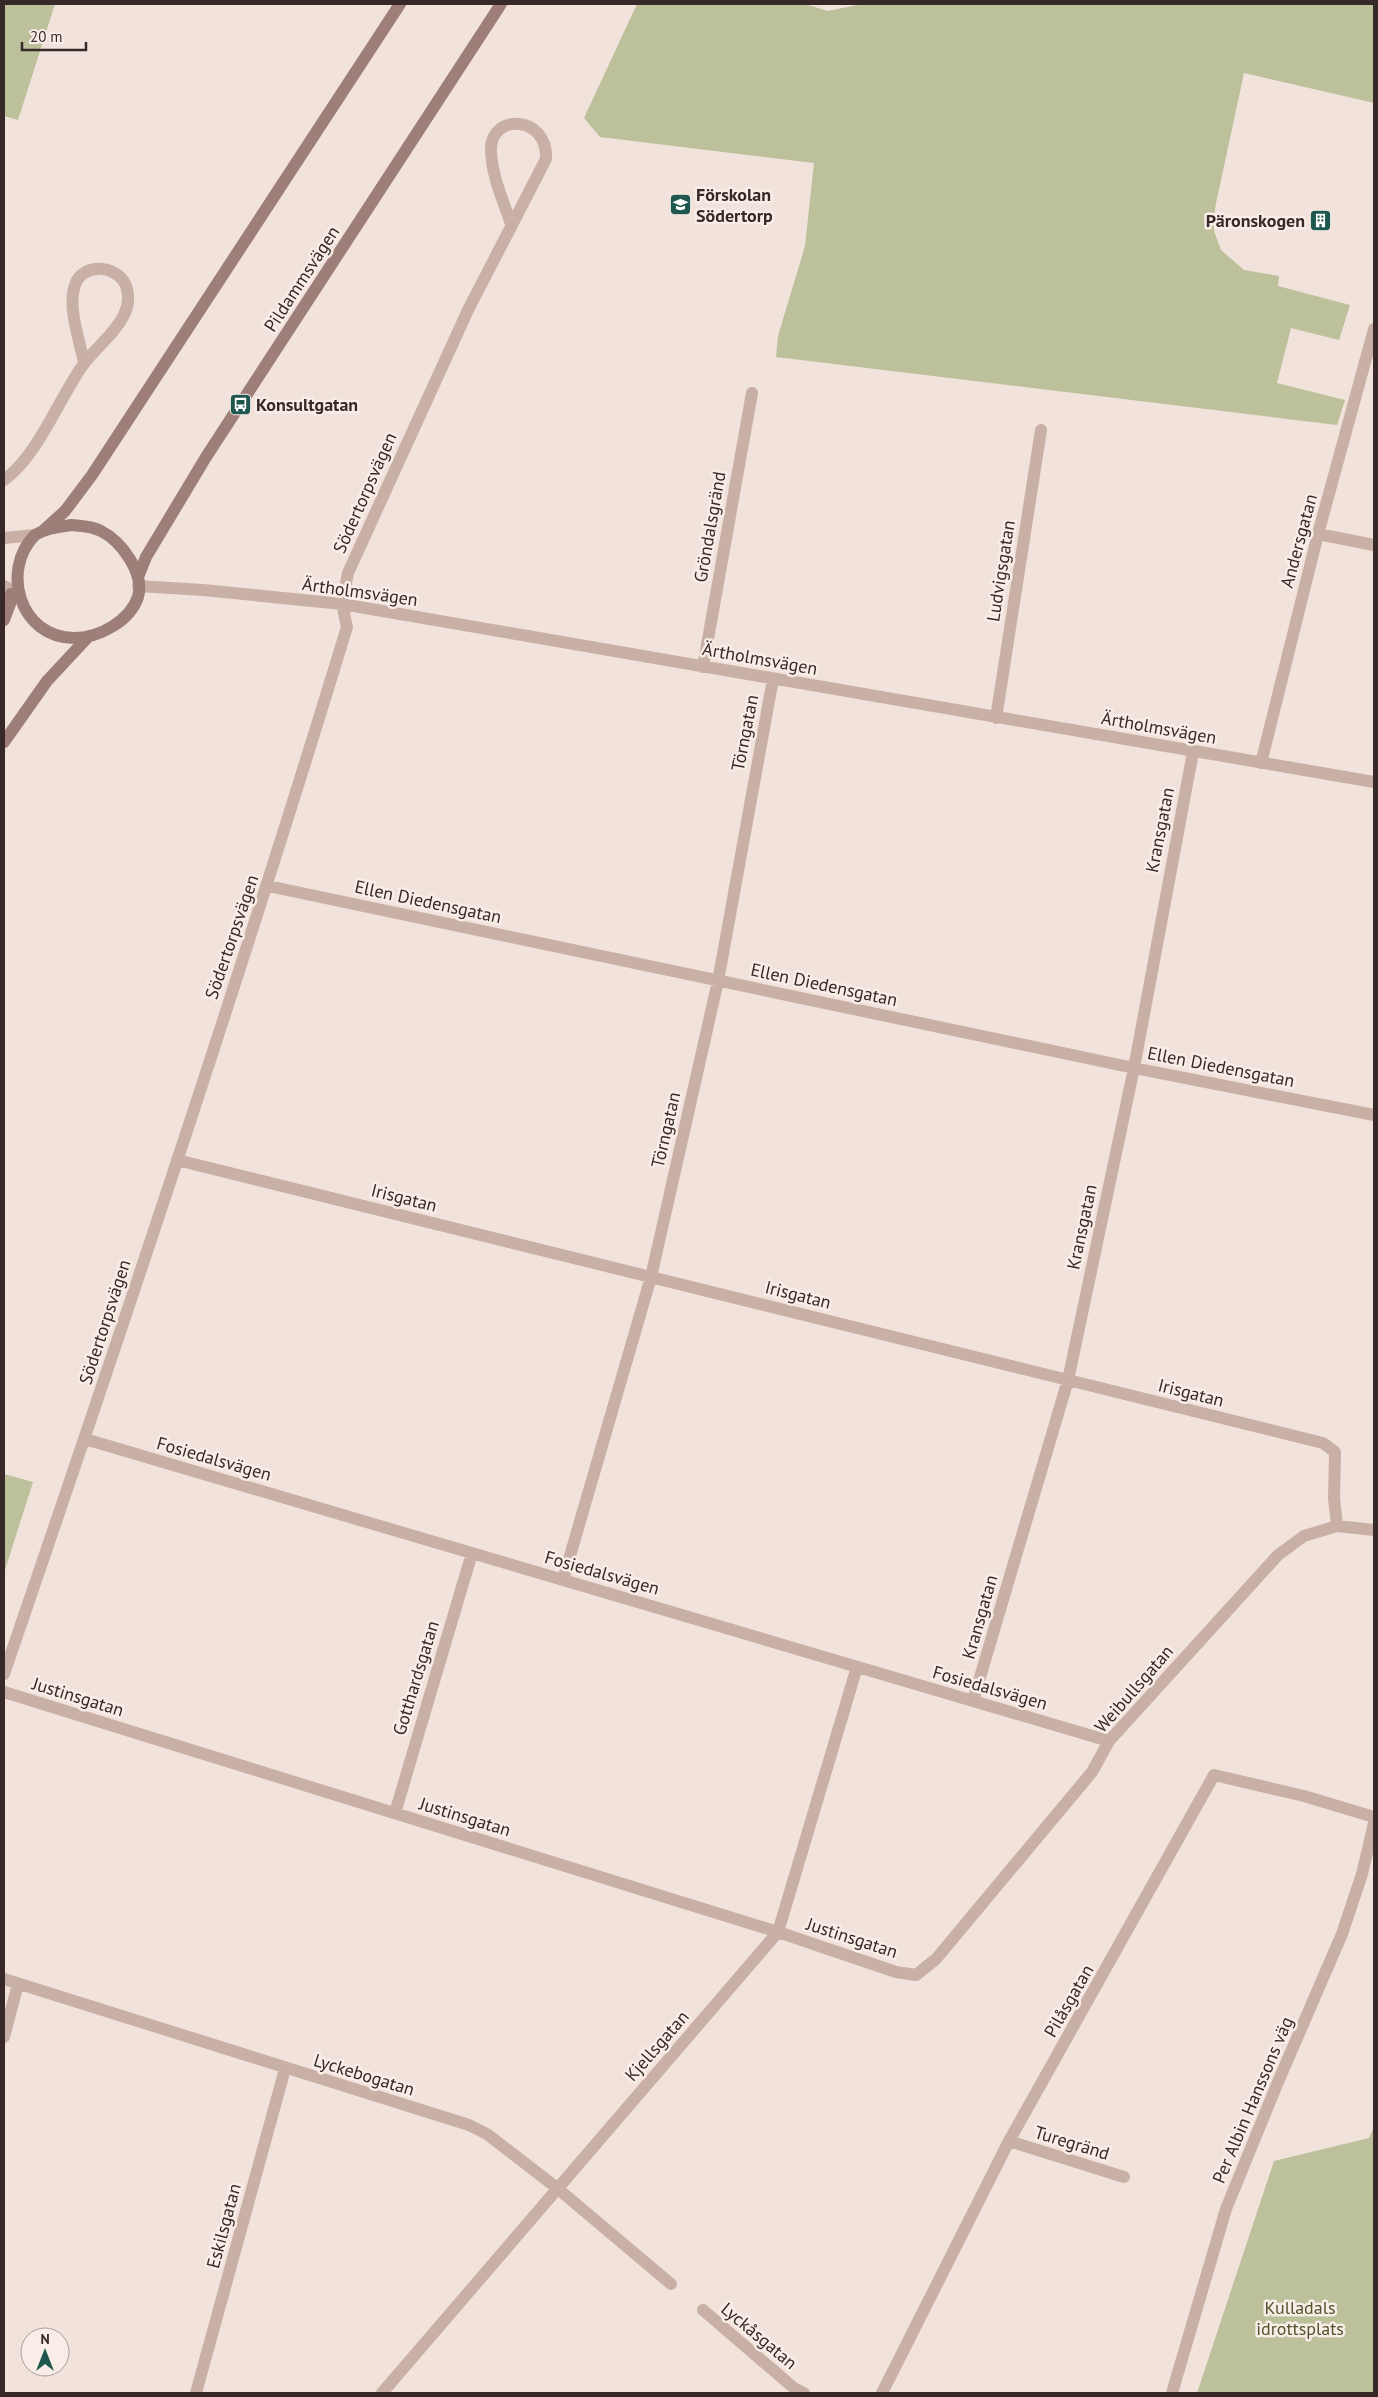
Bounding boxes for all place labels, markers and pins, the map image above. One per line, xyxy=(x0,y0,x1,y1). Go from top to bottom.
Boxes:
place label: Förskolan Södertorp xyxy=(696,183,773,227)
school or university icon: Förskolan Södertorp xyxy=(668,193,692,217)
place label: Päronskogen xyxy=(1206,209,1305,232)
building icon: Päronskogen xyxy=(1309,209,1333,233)
bus stop icon: Konsultgatan xyxy=(228,393,252,417)
place label: Konsultgatan xyxy=(256,393,358,416)

